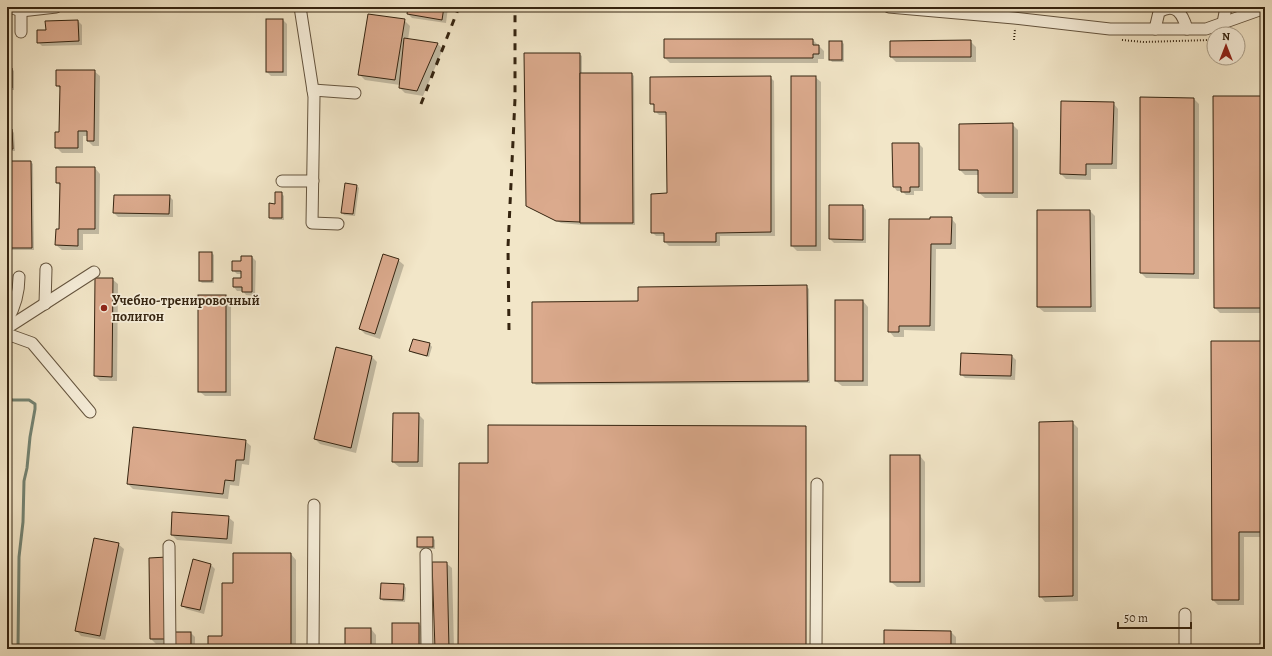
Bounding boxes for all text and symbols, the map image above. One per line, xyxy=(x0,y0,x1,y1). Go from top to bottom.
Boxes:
north arrow xyxy=(1206,26,1246,66)
text: N xyxy=(1222,29,1230,44)
place label: Учебно-тренировочный полигон xyxy=(112,291,260,326)
marker: Учебно-тренировочный полигон xyxy=(99,303,109,313)
scale bar xyxy=(1118,604,1191,630)
text: 50 m xyxy=(1124,610,1148,626)

